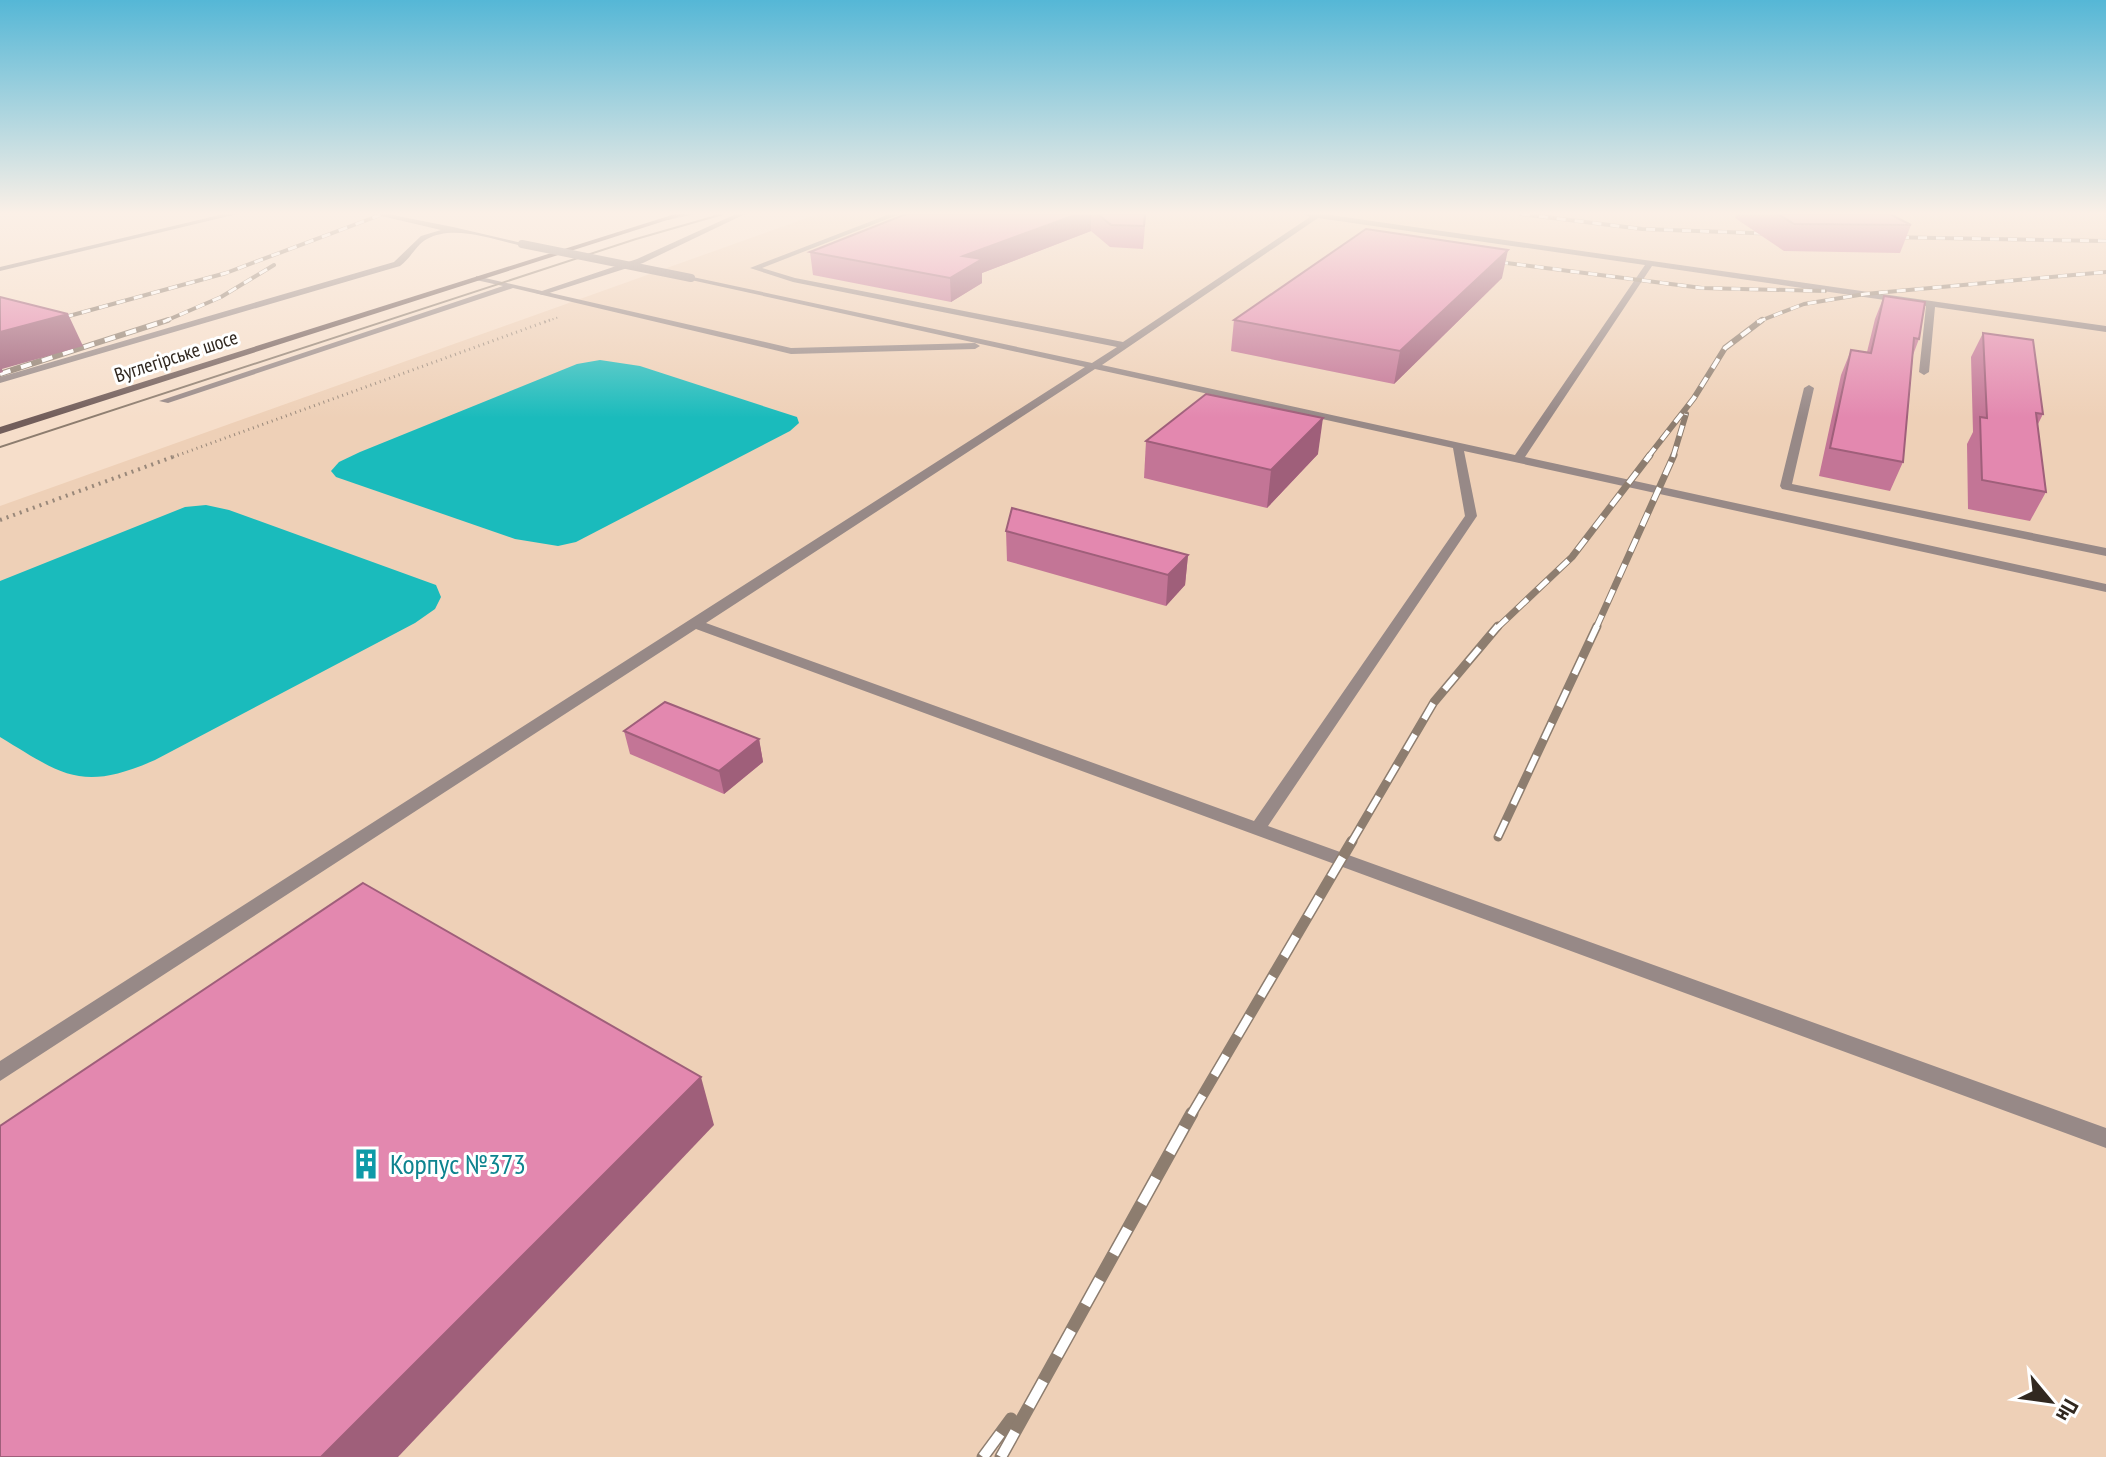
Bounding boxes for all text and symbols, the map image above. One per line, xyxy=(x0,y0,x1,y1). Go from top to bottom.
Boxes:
street label: Вуглегірське шосе xyxy=(111,324,241,388)
place label: Корпус №373 xyxy=(390,1145,526,1182)
building icon: Корпус №373 xyxy=(349,1147,383,1181)
north arrow xyxy=(2010,1361,2090,1441)
text: Пн xyxy=(2050,1395,2085,1427)

